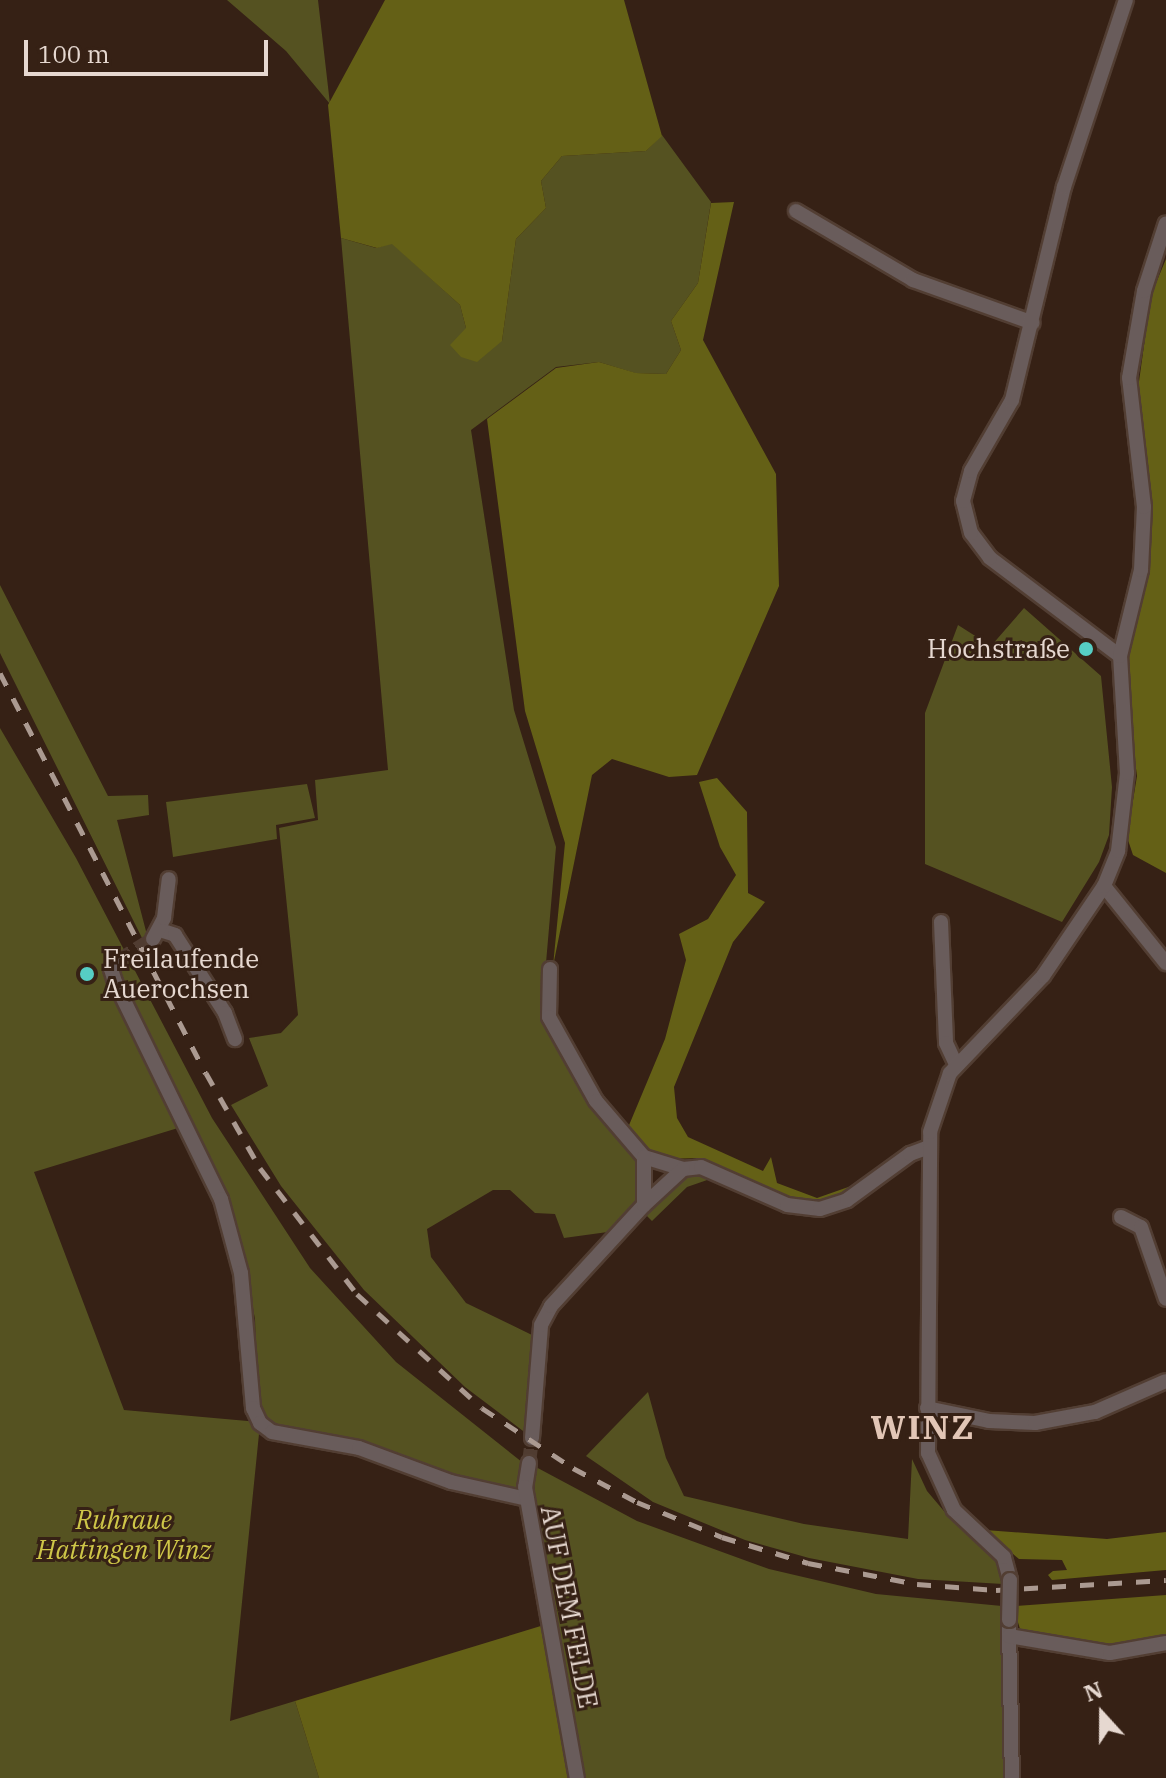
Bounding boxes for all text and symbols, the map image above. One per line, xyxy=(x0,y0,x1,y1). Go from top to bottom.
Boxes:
scale bar xyxy=(28,24,272,74)
text: 100 m xyxy=(38,38,110,70)
place label: Hochstraße xyxy=(927,633,1070,665)
marker: Hochstraße xyxy=(1077,640,1095,658)
place label: Freilaufende Auerochsen xyxy=(103,943,259,1004)
marker: Freilaufende Auerochsen xyxy=(78,965,96,983)
district label: WINZ xyxy=(870,1407,976,1447)
street label: AUF DEM FELDE xyxy=(534,1503,604,1711)
park label: Ruhraue Hattingen Winz xyxy=(37,1504,211,1566)
north arrow xyxy=(1062,1674,1142,1754)
text: N xyxy=(1080,1674,1107,1708)

